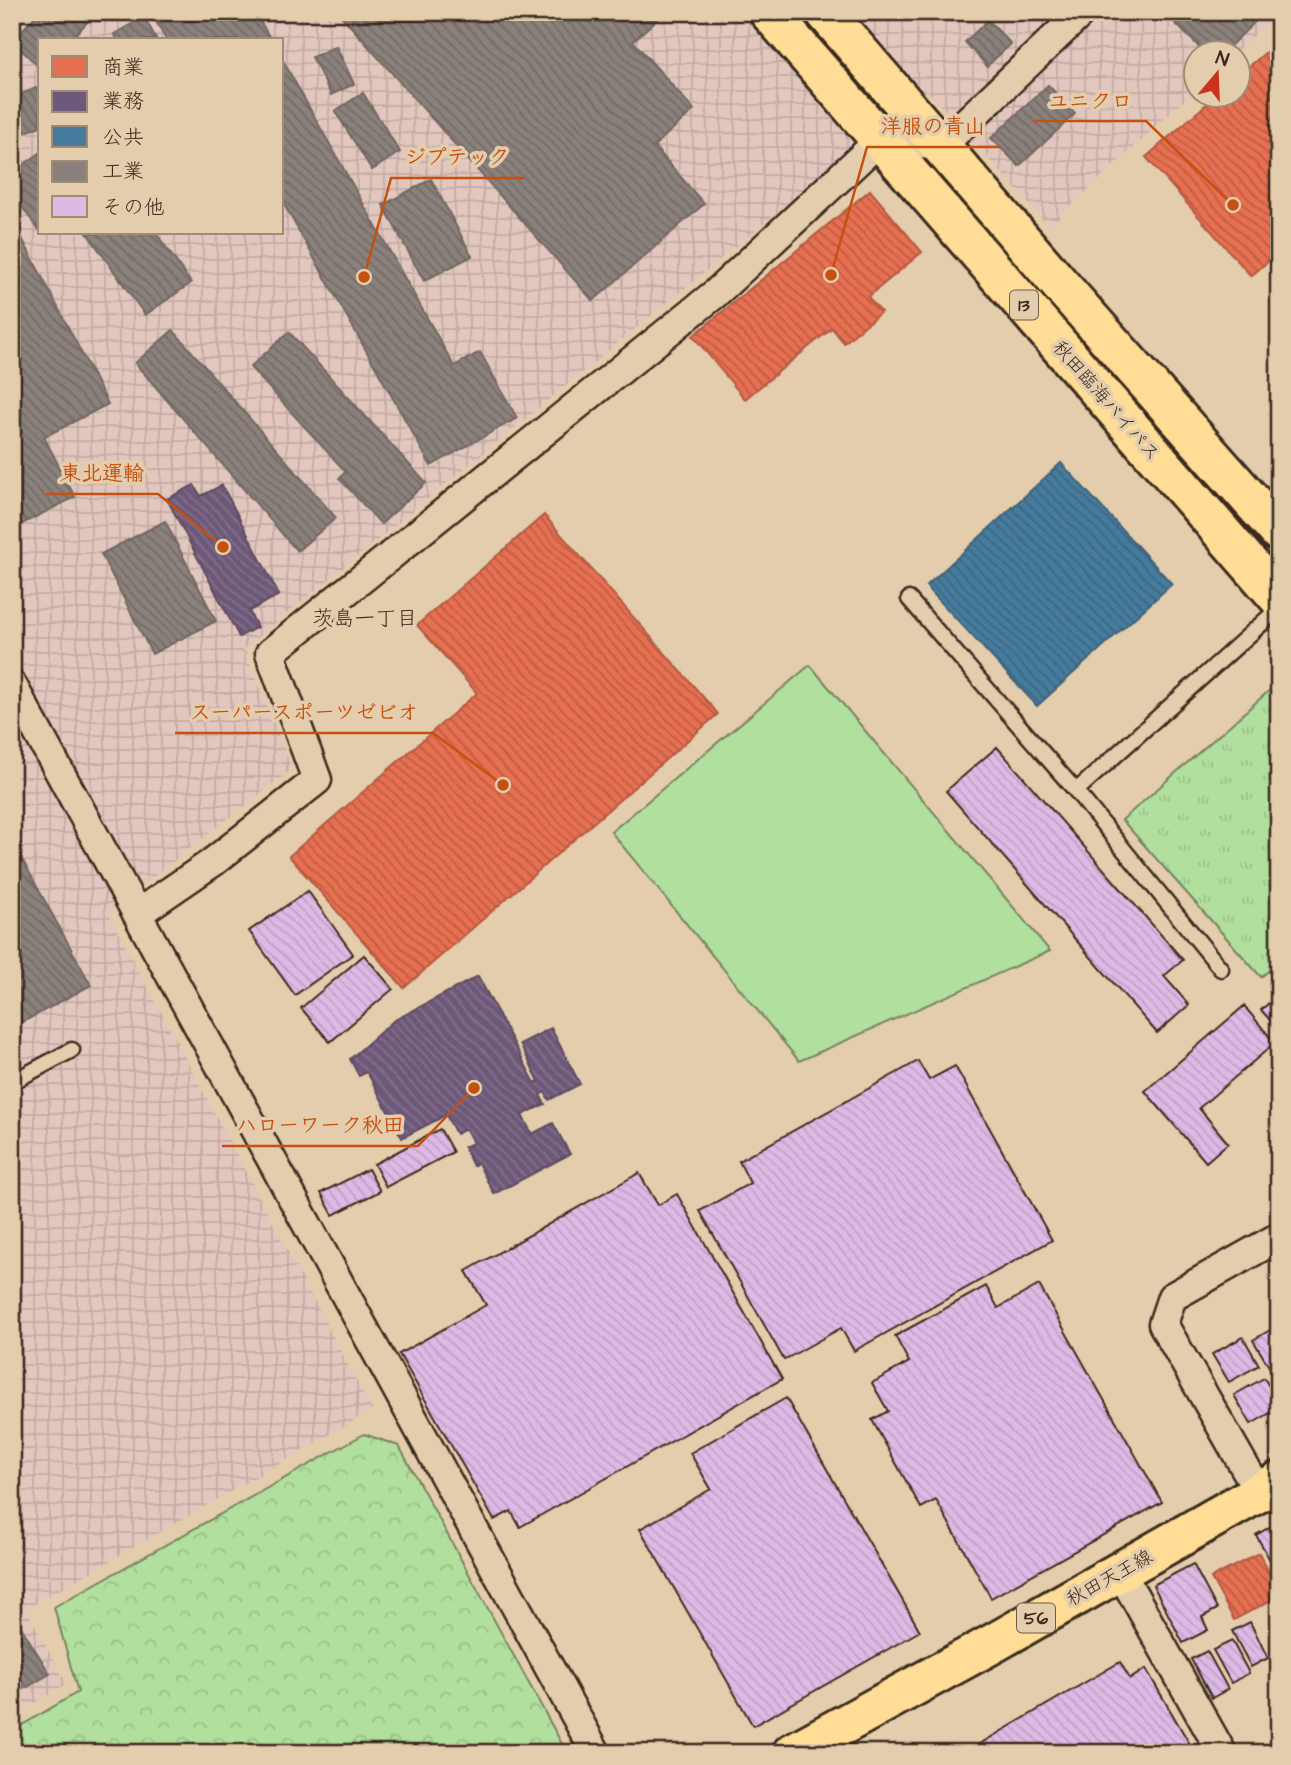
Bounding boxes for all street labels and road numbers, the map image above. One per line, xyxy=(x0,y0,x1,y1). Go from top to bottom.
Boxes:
road number: 13 xyxy=(1010,290,1038,320)
street label: 秋田臨海バイパス xyxy=(1046,335,1166,467)
street label: 秋田天王線 xyxy=(1062,1543,1158,1613)
road number: 56 xyxy=(1017,1604,1055,1632)

